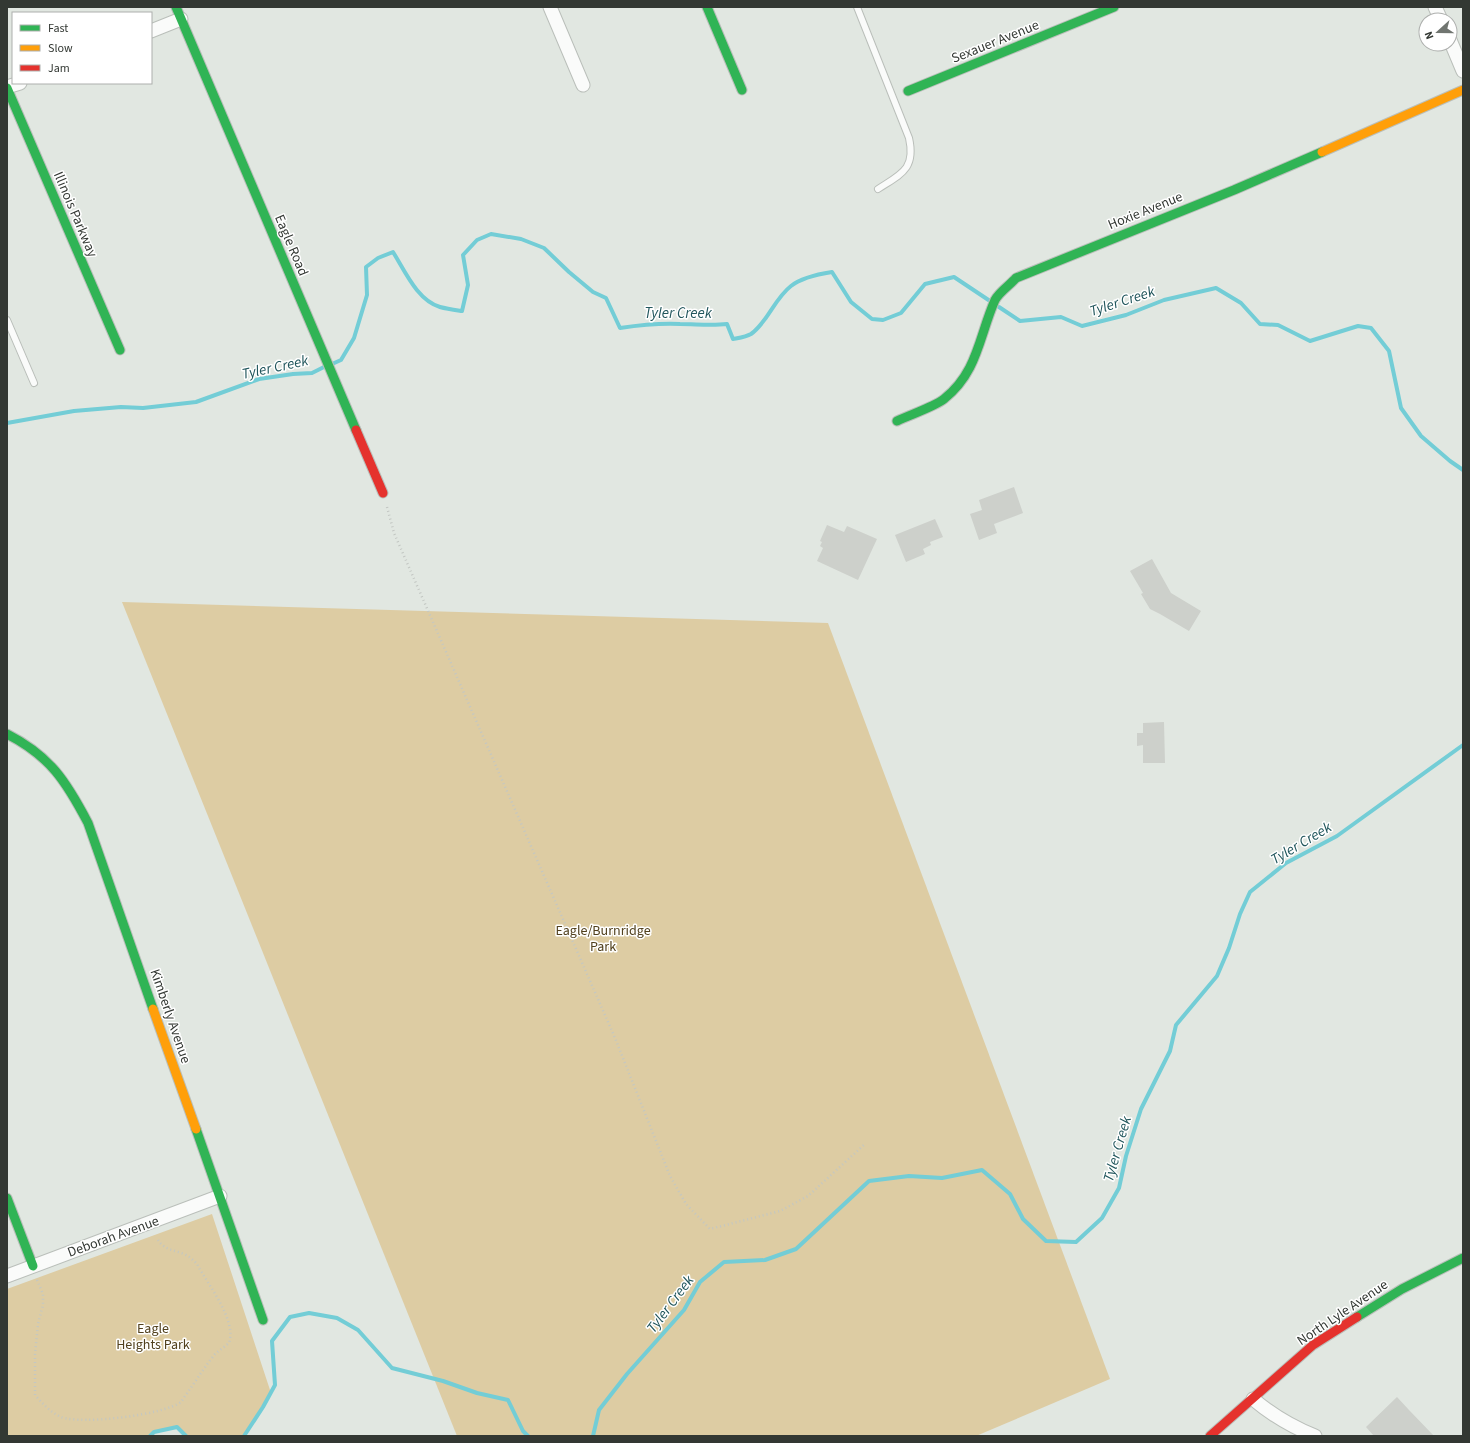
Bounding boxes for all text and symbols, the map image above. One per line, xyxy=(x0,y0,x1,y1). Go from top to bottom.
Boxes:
legend xyxy=(12,12,152,84)
north arrow xyxy=(1418,12,1458,52)
street label: Sexauer Avenue xyxy=(949,15,1042,69)
text: Fast xyxy=(48,20,68,37)
text: N xyxy=(1421,29,1437,42)
text: Slow xyxy=(48,40,73,57)
text: Jam xyxy=(48,60,70,77)
street label: Illinois Parkway xyxy=(48,168,102,261)
street label: Hoxie Avenue xyxy=(1105,187,1186,235)
street label: Eagle Road xyxy=(269,212,313,279)
water label: Tyler Creek xyxy=(1087,281,1158,322)
water label: Tyler Creek xyxy=(644,303,713,324)
water label: Tyler Creek xyxy=(240,350,311,385)
water label: Tyler Creek xyxy=(1267,817,1336,870)
park label: Eagle/Burnridge Park xyxy=(555,921,651,957)
street label: Kimberly Avenue xyxy=(145,966,196,1066)
water label: Tyler Creek xyxy=(1098,1113,1137,1185)
street label: Deborah Avenue xyxy=(65,1211,162,1263)
water label: Tyler Creek xyxy=(642,1270,700,1338)
street label: North Lyle Avenue xyxy=(1293,1275,1392,1351)
park label: Eagle Heights Park xyxy=(116,1319,190,1355)

